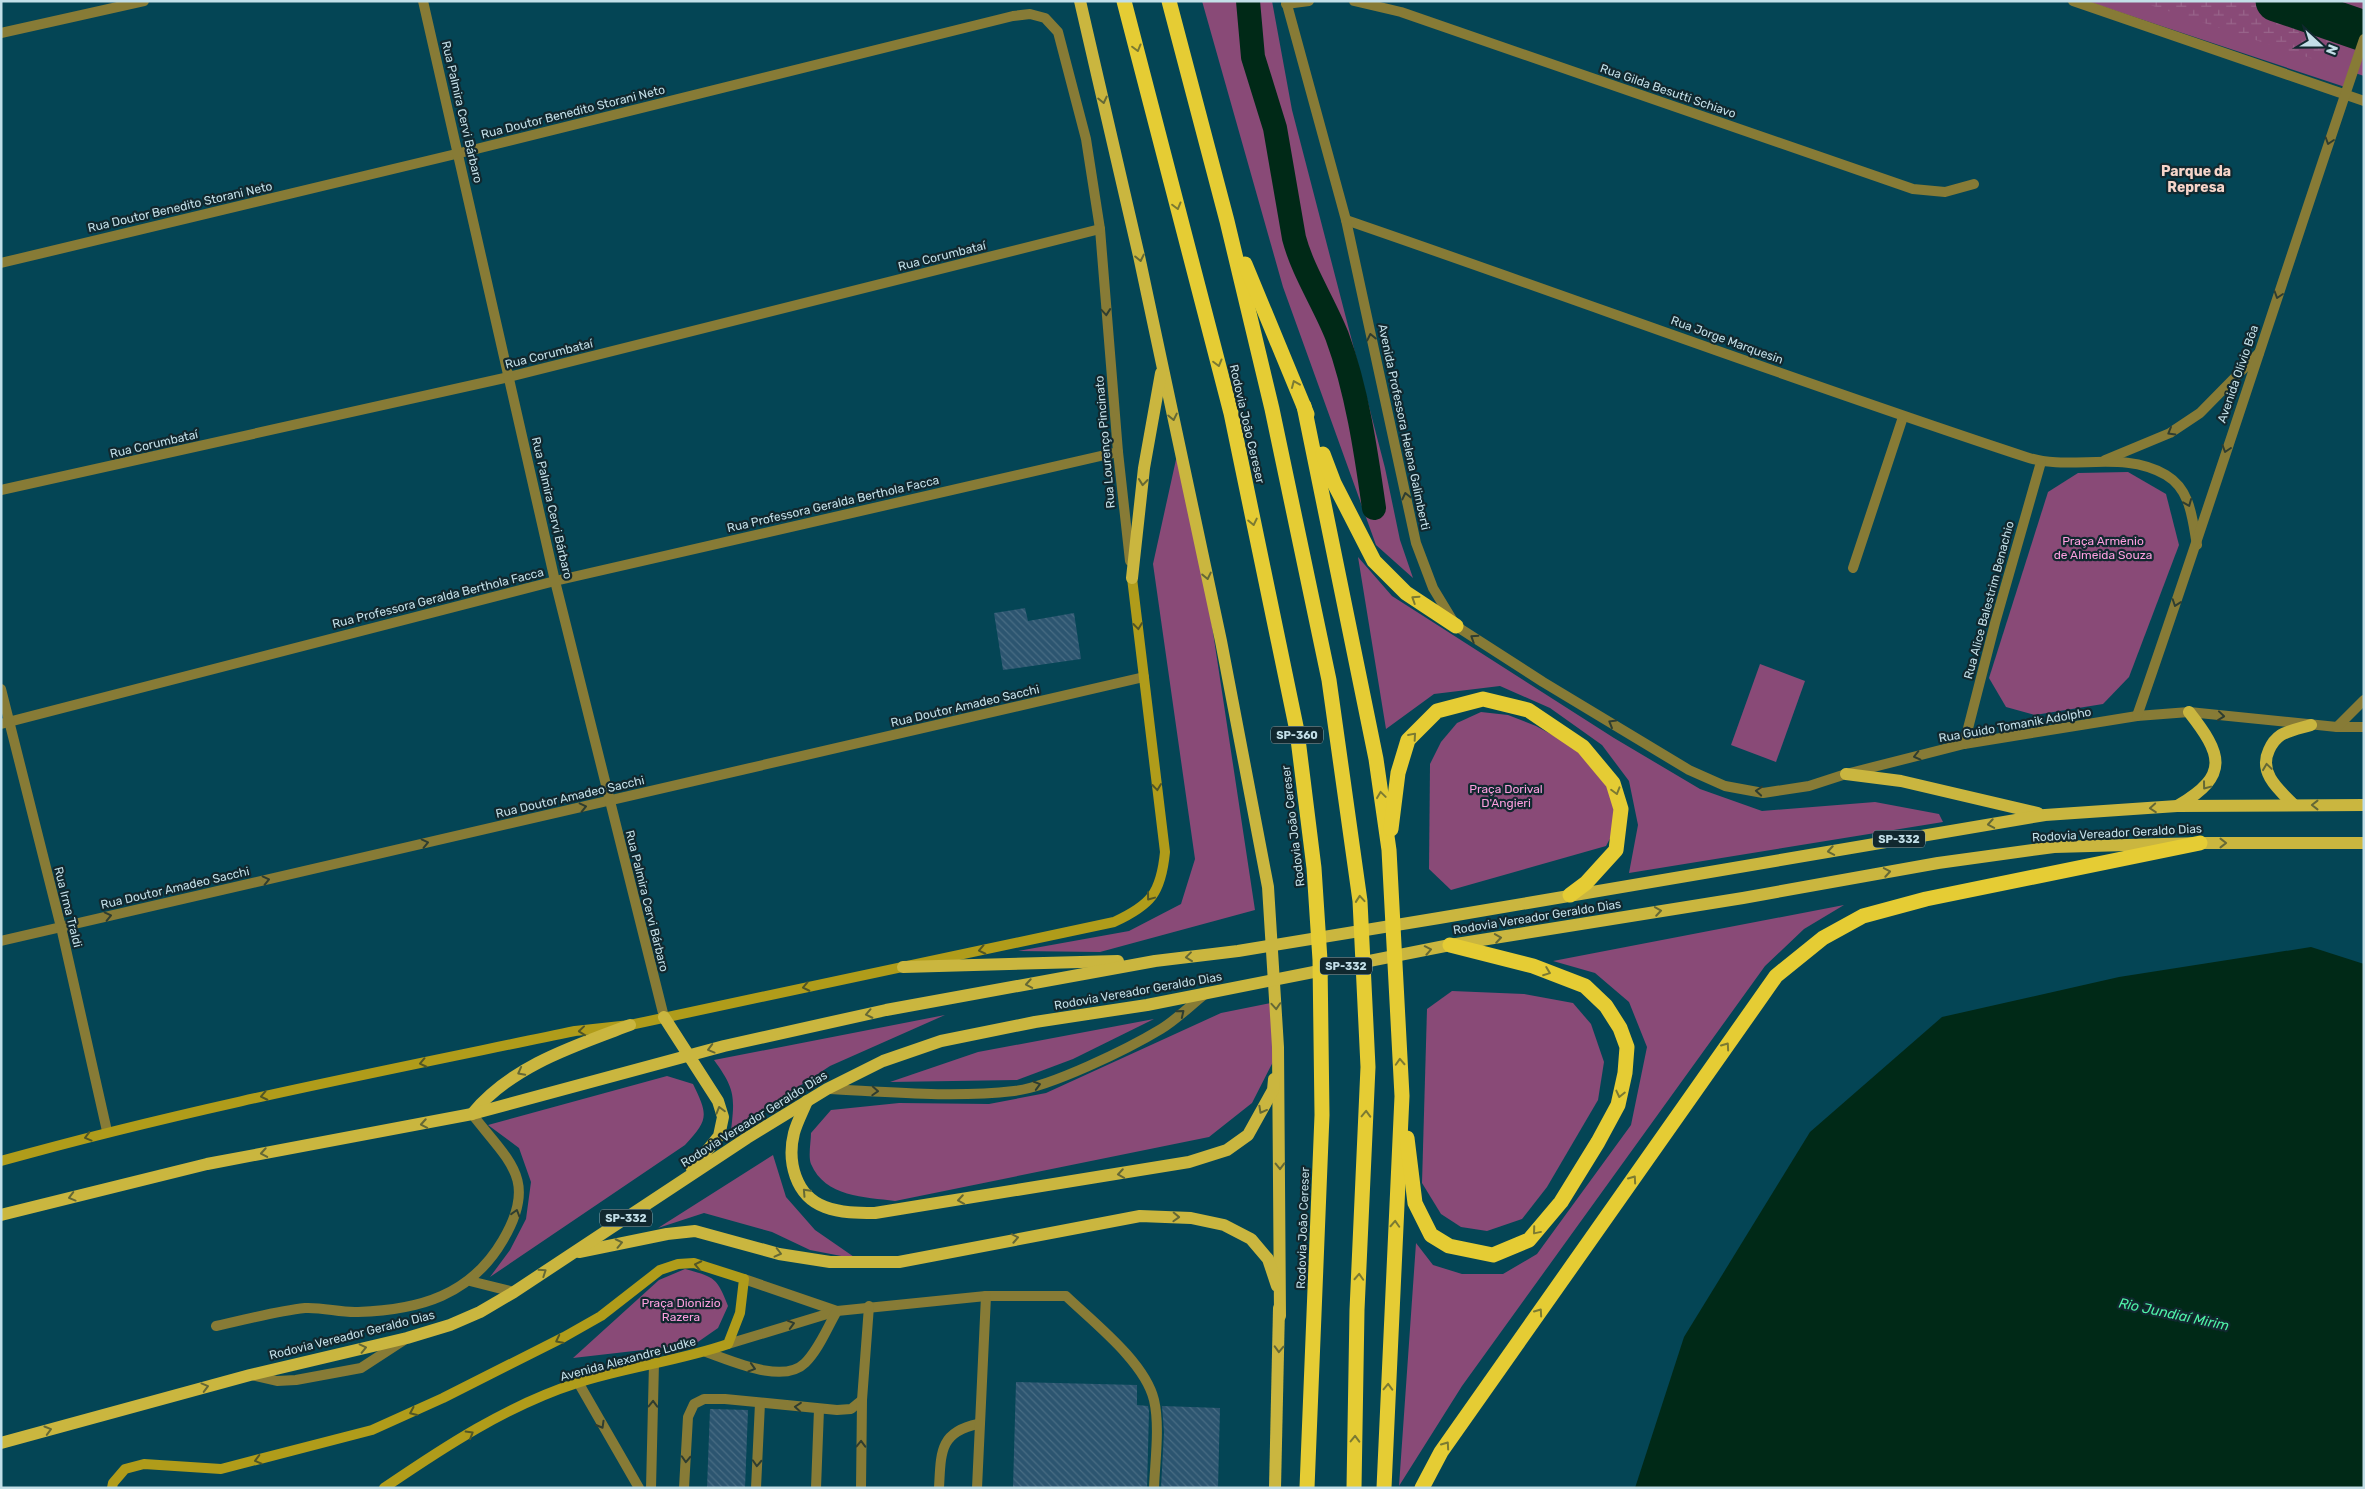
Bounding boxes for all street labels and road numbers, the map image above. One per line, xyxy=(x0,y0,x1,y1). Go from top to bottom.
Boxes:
street label: Rua Palmira Cervi Bárbaro xyxy=(439,40,485,185)
street label: Rua Gilda Besutti Schiavo xyxy=(1598,61,1738,121)
street label: Rua Doutor Benedito Storani Neto xyxy=(480,82,666,142)
street label: Rua Doutor Benedito Storani Neto xyxy=(86,179,274,235)
street label: Rua Corumbataí xyxy=(897,238,988,274)
street label: Rua Jorge Marquesin xyxy=(1669,313,1785,367)
street label: Avenida Professora Helena Galimberti xyxy=(1375,323,1433,531)
street label: Avenida Olívio Bôa xyxy=(2215,323,2261,425)
street label: Rua Corumbataí xyxy=(504,336,595,372)
street label: Rodovia João Cereser xyxy=(1226,363,1268,485)
street label: Rua Lourenço Pincinato xyxy=(1092,375,1118,509)
street label: Rua Corumbataí xyxy=(109,427,200,461)
street label: Rua Palmira Cervi Bárbaro xyxy=(529,436,575,581)
street label: Rua Professora Geralda Berthola Facca xyxy=(726,473,940,535)
street label: Rua Alice Balestrim Benachio xyxy=(1961,519,2017,681)
street label: Rua Professora Geralda Berthola Facca xyxy=(331,565,545,631)
street label: Rua Doutor Amadeo Sacchi xyxy=(889,682,1041,730)
street label: Rua Guido Tomanik Adolpho xyxy=(1938,705,2093,745)
road number: SP-360 xyxy=(1271,726,1323,744)
street label: Rodovia João Cereser xyxy=(1279,764,1307,887)
street label: Rua Doutor Amadeo Sacchi xyxy=(494,773,646,821)
street label: Rodovia Vereador Geraldo Dias xyxy=(2032,822,2202,844)
street label: Rua Palmira Cervi Bárbaro xyxy=(623,829,671,973)
road number: SP-332 xyxy=(1873,831,1925,848)
street label: Rua Doutor Amadeo Sacchi xyxy=(99,864,251,912)
street label: Rua Irma Traldi xyxy=(51,865,85,949)
street label: Rodovia Vereador Geraldo Dias xyxy=(1452,897,1622,937)
road number: SP-332 xyxy=(1320,958,1372,974)
street label: Rodovia Vereador Geraldo Dias xyxy=(1053,969,1223,1013)
street label: Rodovia Vereador Geraldo Dias xyxy=(678,1068,830,1170)
street label: Rodovia João Cereser xyxy=(1294,1166,1312,1289)
road number: SP-332 xyxy=(600,1210,652,1226)
street label: Rodovia Vereador Geraldo Dias xyxy=(268,1308,436,1362)
street label: Avenida Alexandre Ludke xyxy=(559,1334,698,1384)

